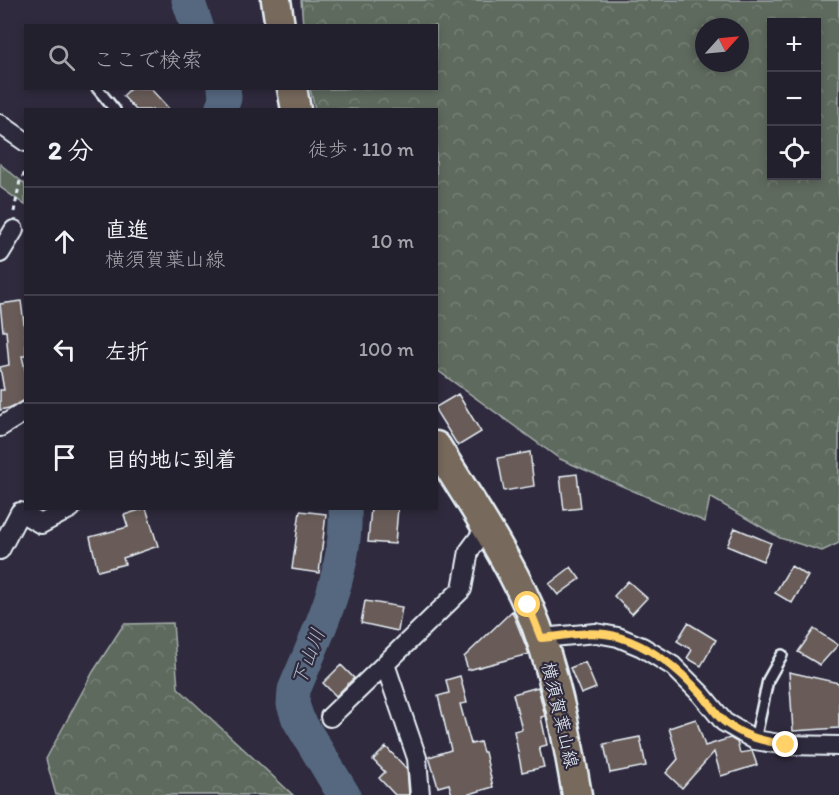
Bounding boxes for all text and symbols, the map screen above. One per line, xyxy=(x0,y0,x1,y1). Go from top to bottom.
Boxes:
north arrow xyxy=(695,18,749,72)
map controls xyxy=(767,18,821,180)
button: + xyxy=(767,18,821,72)
search box xyxy=(24,24,438,90)
icon: search xyxy=(45,41,78,74)
text: ここで検索 xyxy=(93,46,203,73)
button: − xyxy=(767,72,821,126)
button: locate xyxy=(767,126,821,180)
text: 2 分 xyxy=(48,134,94,166)
text: 徒歩 · 110 m xyxy=(308,137,414,161)
text: 直進 xyxy=(105,216,149,243)
icon: ahead xyxy=(48,225,81,258)
text: 10 m xyxy=(371,229,414,253)
text: 横須賀葉山線 xyxy=(105,247,225,271)
icon: left xyxy=(48,333,81,366)
text: 100 m xyxy=(359,337,414,361)
text: 左折 xyxy=(105,338,149,365)
icon: arrive xyxy=(48,441,81,474)
text: 目的地に到着 xyxy=(105,446,237,473)
route start xyxy=(514,591,540,617)
water label: 下山川 xyxy=(286,625,330,689)
street label: 横須賀葉山線 xyxy=(537,660,583,770)
route end xyxy=(772,731,798,757)

